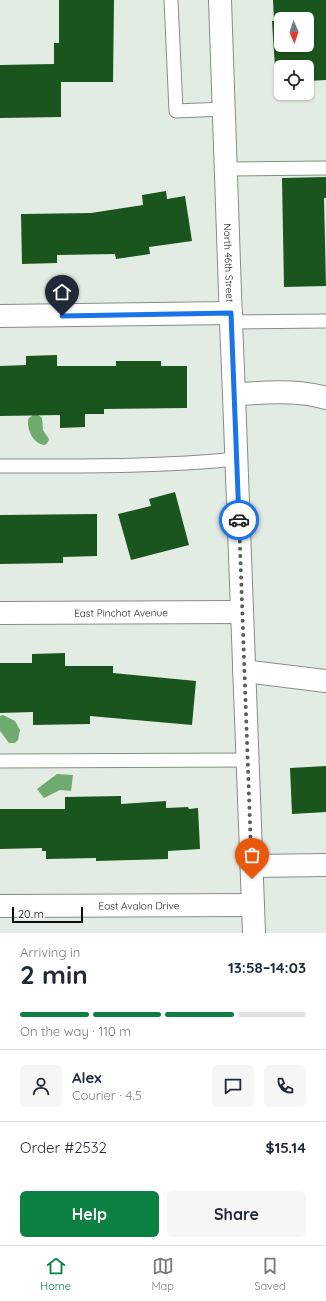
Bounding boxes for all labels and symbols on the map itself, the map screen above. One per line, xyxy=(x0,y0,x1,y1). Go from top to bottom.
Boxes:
north arrow xyxy=(274,12,314,52)
street label: North 46th Street xyxy=(221,223,237,303)
pin xyxy=(45,275,79,316)
courier xyxy=(219,500,259,540)
street label: East Pinchot Avenue xyxy=(74,606,168,619)
pin xyxy=(235,838,269,879)
street label: East Avalon Drive xyxy=(98,899,180,912)
scale bar xyxy=(12,905,83,924)

